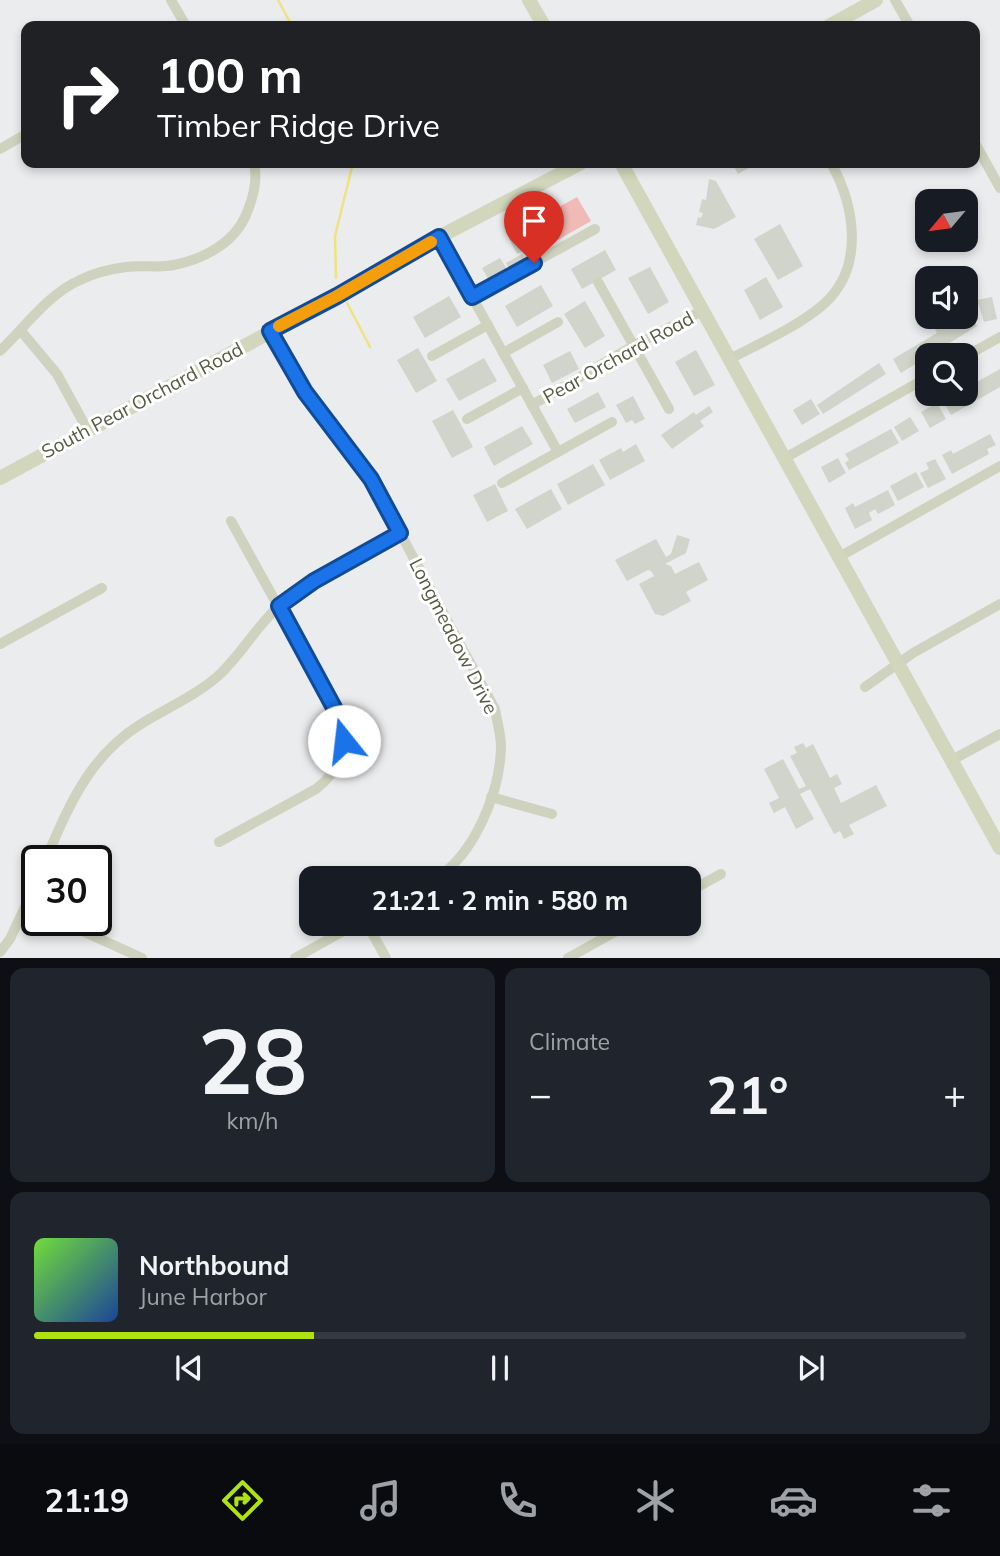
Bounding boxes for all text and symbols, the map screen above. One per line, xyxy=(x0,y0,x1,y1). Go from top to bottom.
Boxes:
text: 100 m xyxy=(157,44,303,105)
icon: right xyxy=(42,49,133,140)
text: Timber Ridge Drive xyxy=(157,105,440,145)
north arrow xyxy=(915,189,978,252)
map controls xyxy=(915,189,978,406)
pin xyxy=(504,191,564,263)
icon: arrive xyxy=(515,202,553,240)
button: sound xyxy=(915,266,978,329)
street label: Pear Orchard Road xyxy=(538,306,698,408)
street label: South Pear Orchard Road xyxy=(37,337,247,463)
button: search xyxy=(915,343,978,406)
street label: Longmeadow Drive xyxy=(404,554,504,718)
position arrow xyxy=(307,704,381,778)
speed limit sign: 30 xyxy=(21,845,112,936)
text: 21:21 · 2 min · 580 m xyxy=(372,884,628,917)
text: 28 xyxy=(198,1003,307,1117)
text: Climate xyxy=(529,1027,610,1056)
text: 21° xyxy=(706,1062,789,1127)
text: − xyxy=(529,1070,552,1118)
text: + xyxy=(943,1070,966,1118)
text: km/h xyxy=(226,1106,279,1135)
text: Northbound xyxy=(139,1249,289,1282)
text: June Harbor xyxy=(139,1282,267,1311)
icon: previous xyxy=(170,1349,208,1387)
icon: pause xyxy=(481,1349,519,1387)
icon: next xyxy=(792,1349,830,1387)
icon: directions xyxy=(218,1476,267,1525)
icon: music xyxy=(356,1476,405,1525)
icon: phone xyxy=(493,1476,542,1525)
icon: climate xyxy=(631,1476,680,1525)
icon: car xyxy=(769,1476,818,1525)
icon: filters xyxy=(907,1476,956,1525)
text: 21:19 xyxy=(44,1480,129,1520)

